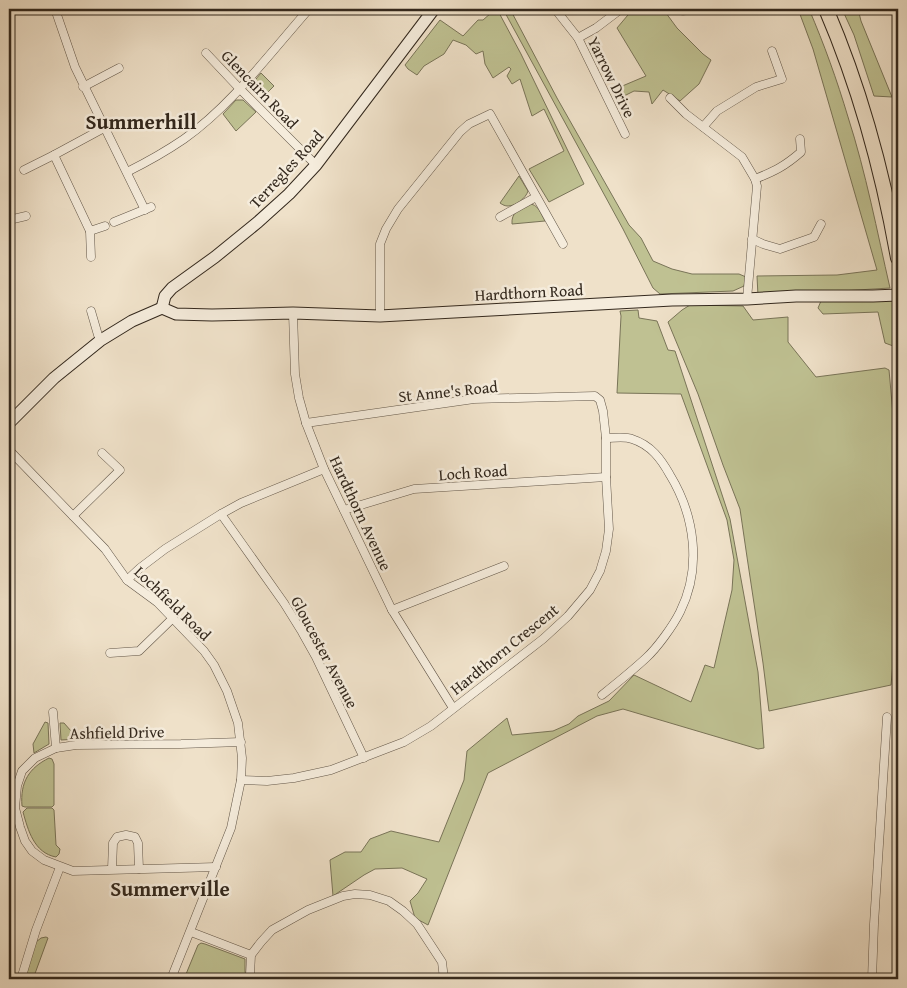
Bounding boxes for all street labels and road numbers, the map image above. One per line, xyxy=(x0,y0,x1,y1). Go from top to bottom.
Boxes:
street label: Yarrow Drive xyxy=(582,32,642,122)
street label: Glencairn Road xyxy=(216,44,304,134)
street label: Terregles Road xyxy=(243,124,329,214)
street label: Hardthorn Road xyxy=(474,277,584,307)
street label: St Anne's Road xyxy=(397,374,499,408)
street label: Hardthorn Avenue xyxy=(324,452,398,574)
street label: Loch Road xyxy=(438,458,509,486)
street label: Lochfield Road xyxy=(129,560,217,646)
street label: Gloucester Avenue xyxy=(285,592,365,712)
street label: Hardthorn Crescent xyxy=(445,598,564,700)
street label: Ashfield Drive xyxy=(69,719,165,745)

